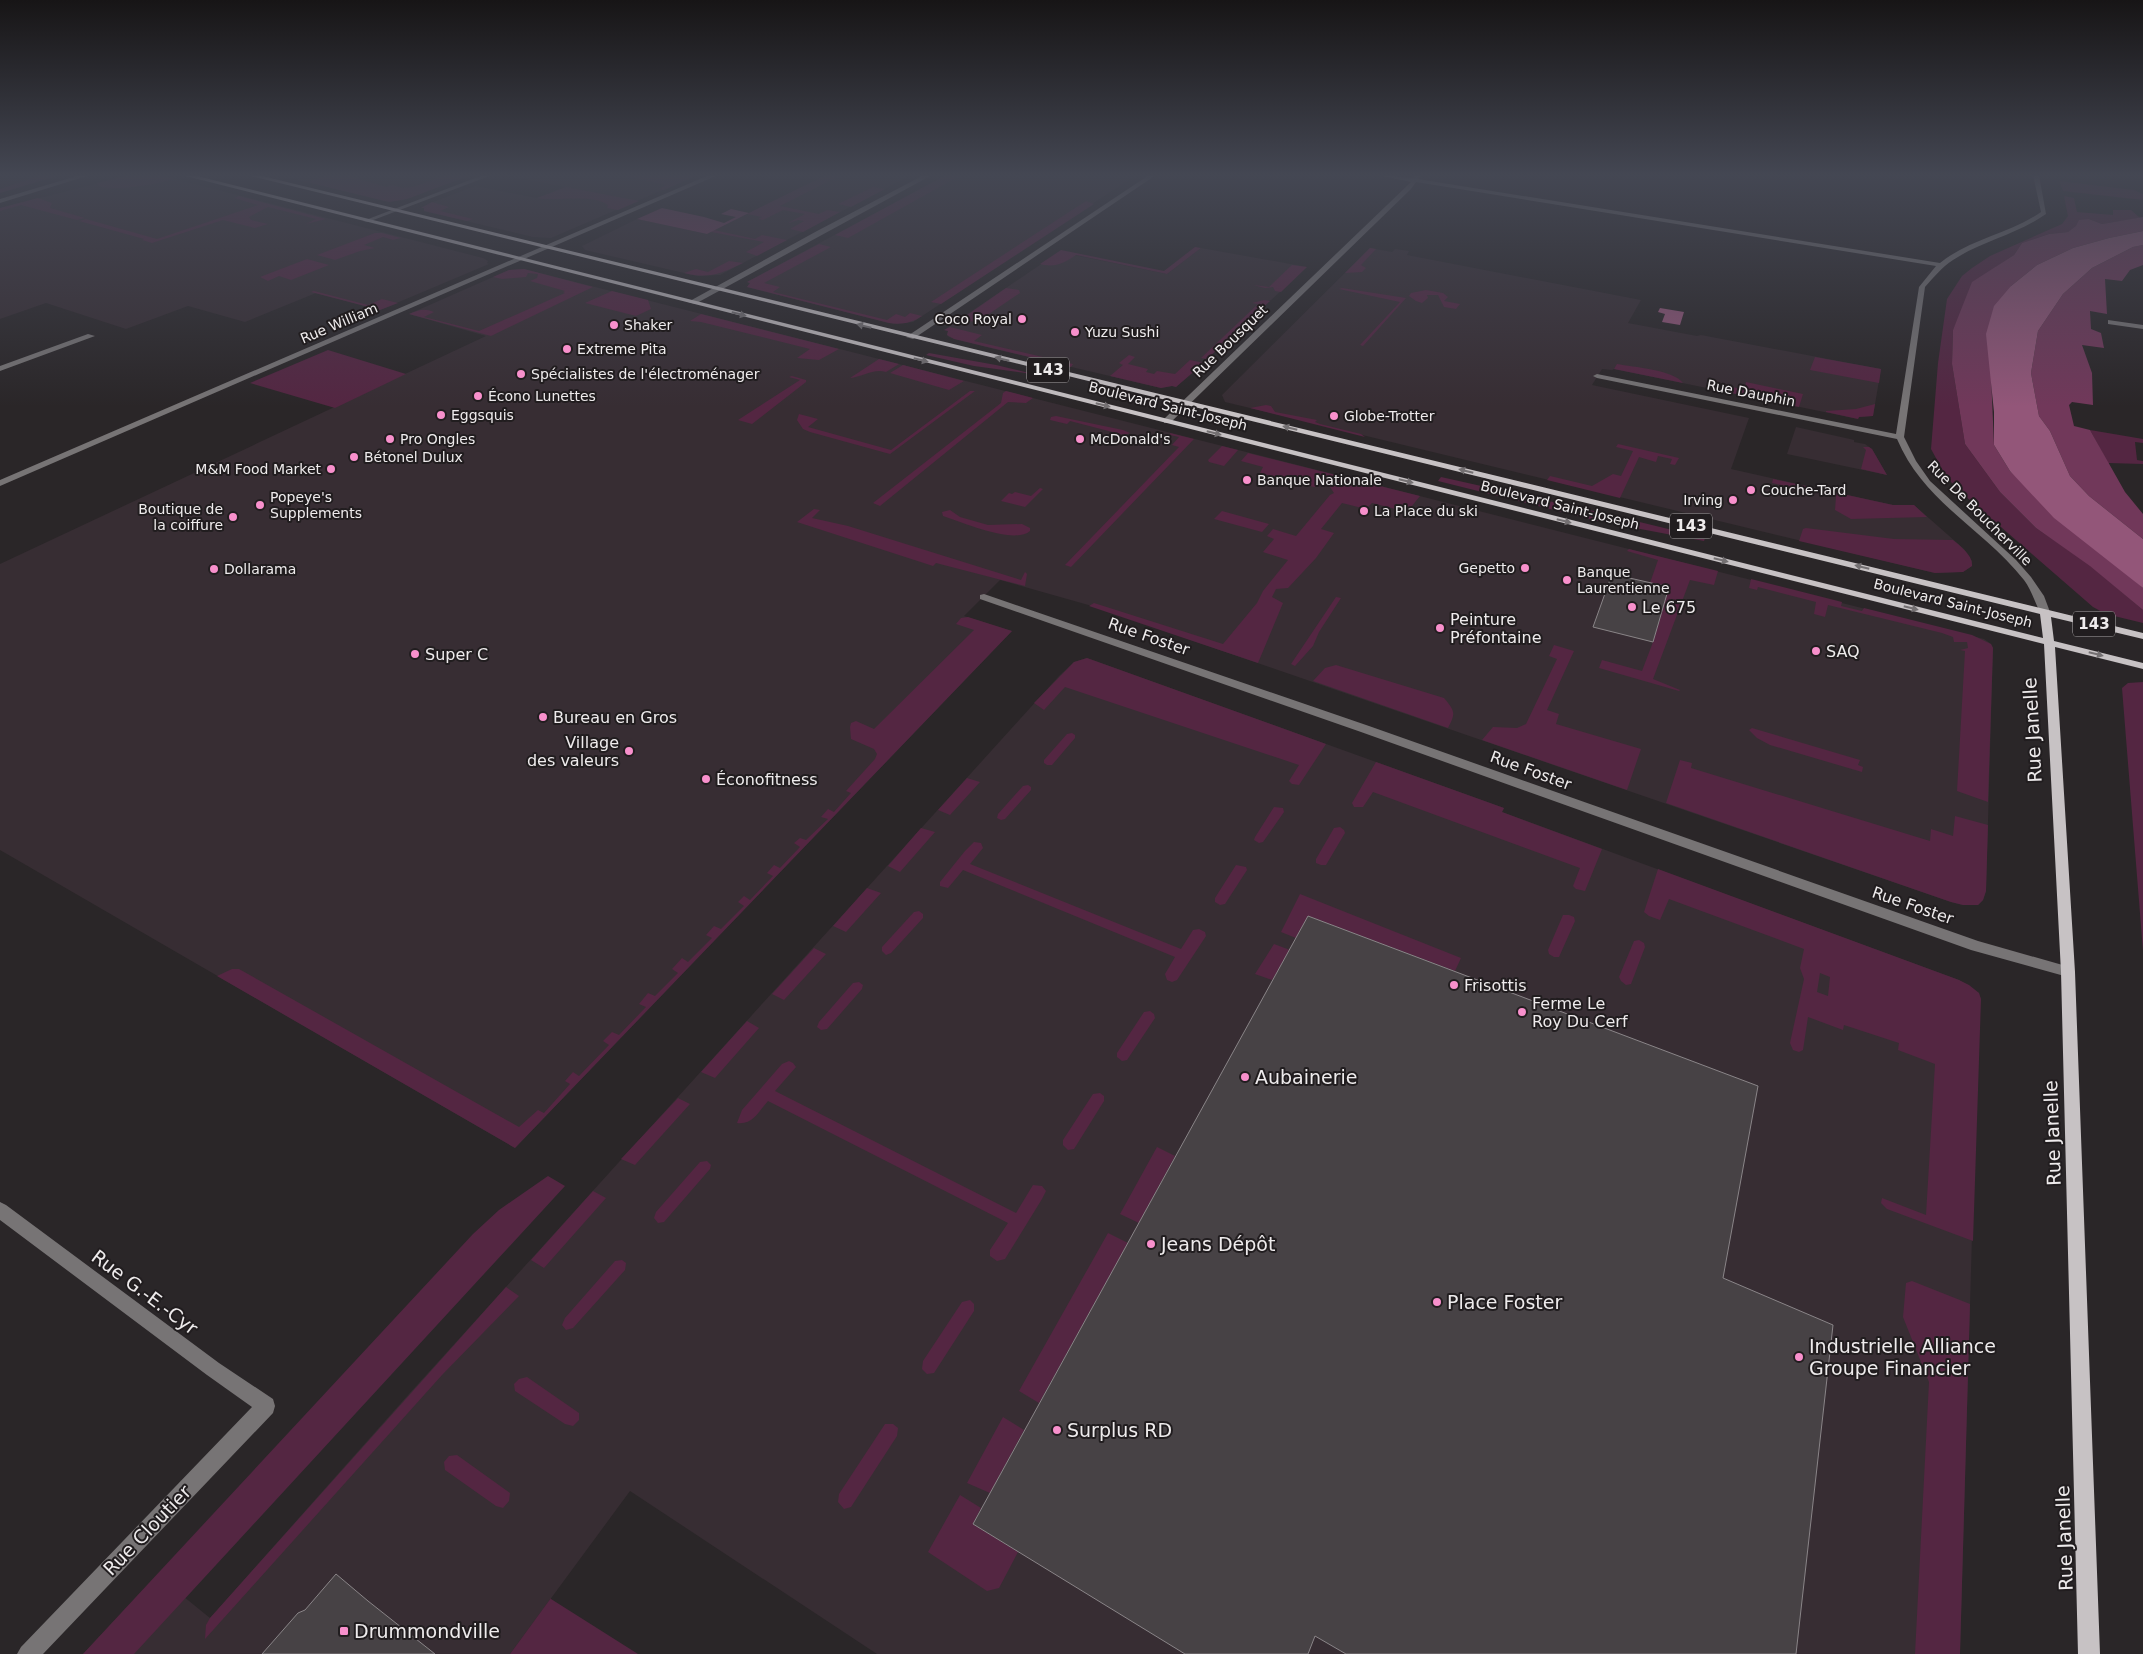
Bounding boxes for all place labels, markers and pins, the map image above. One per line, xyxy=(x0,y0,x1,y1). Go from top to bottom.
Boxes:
place label: Coco Royal xyxy=(935,311,1012,327)
marker: Coco Royal xyxy=(1016,313,1028,325)
place label: Shaker xyxy=(624,317,673,333)
marker: Shaker xyxy=(608,319,620,331)
place label: Yuzu Sushi xyxy=(1084,324,1159,340)
marker: Yuzu Sushi xyxy=(1069,326,1081,338)
place label: Extreme Pita xyxy=(577,341,666,357)
marker: Extreme Pita xyxy=(561,343,573,355)
place label: Spécialistes de l'électroménager xyxy=(531,366,760,382)
marker: Spécialistes de l'électroménager xyxy=(515,368,527,380)
place label: Écono Lunettes xyxy=(488,388,596,404)
marker: Écono Lunettes xyxy=(472,390,484,402)
place label: Eggsquis xyxy=(451,407,514,423)
place label: Globe-Trotter xyxy=(1344,408,1435,424)
marker: Eggsquis xyxy=(435,409,447,421)
marker: Globe-Trotter xyxy=(1328,410,1340,422)
place label: Pro Ongles xyxy=(400,431,475,447)
place label: McDonald's xyxy=(1090,431,1171,447)
marker: Pro Ongles xyxy=(384,433,396,445)
marker: McDonald's xyxy=(1074,433,1086,445)
place label: Bétonel Dulux xyxy=(364,449,463,465)
marker: Bétonel Dulux xyxy=(348,451,360,463)
place label: M&M Food Market xyxy=(195,461,322,477)
marker: M&M Food Market xyxy=(325,463,337,475)
place label: Banque Nationale xyxy=(1257,472,1382,488)
marker: Banque Nationale xyxy=(1241,474,1253,486)
place label: Couche-Tard xyxy=(1761,482,1846,498)
marker: Couche-Tard xyxy=(1745,484,1757,496)
place label: Popeye's Supplements xyxy=(270,489,362,521)
place label: Irving xyxy=(1683,492,1723,508)
marker: Irving xyxy=(1727,494,1739,506)
marker: Popeye's Supplements xyxy=(254,499,266,511)
place label: Boutique de la coiffure xyxy=(138,501,223,533)
place label: La Place du ski xyxy=(1374,503,1478,519)
marker: La Place du ski xyxy=(1358,505,1370,517)
marker: Boutique de la coiffure xyxy=(227,511,239,523)
place label: Gepetto xyxy=(1458,560,1515,576)
place label: Dollarama xyxy=(224,561,296,577)
marker: Gepetto xyxy=(1519,562,1531,574)
marker: Dollarama xyxy=(208,563,220,575)
place label: Banque Laurentienne xyxy=(1577,564,1670,596)
marker: Banque Laurentienne xyxy=(1561,574,1573,586)
place label: Le 675 xyxy=(1642,598,1696,617)
marker: Le 675 xyxy=(1626,601,1638,613)
place label: Peinture Préfontaine xyxy=(1450,610,1542,647)
marker: Peinture Préfontaine xyxy=(1434,622,1446,634)
place label: SAQ xyxy=(1826,642,1860,661)
place label: Super C xyxy=(425,645,488,664)
marker: SAQ xyxy=(1810,645,1822,657)
marker: Super C xyxy=(409,648,421,660)
place label: Bureau en Gros xyxy=(553,708,677,727)
marker: Bureau en Gros xyxy=(537,711,549,723)
place label: Village des valeurs xyxy=(527,733,619,770)
marker: Village des valeurs xyxy=(623,745,635,757)
place label: Éconofitness xyxy=(716,770,818,789)
marker: Éconofitness xyxy=(700,773,712,785)
place label: Frisottis xyxy=(1464,976,1527,995)
marker: Frisottis xyxy=(1448,979,1460,991)
place label: Ferme Le Roy Du Cerf xyxy=(1532,994,1628,1031)
marker: Ferme Le Roy Du Cerf xyxy=(1516,1006,1528,1018)
place label: Aubainerie xyxy=(1255,1066,1358,1088)
marker: Aubainerie xyxy=(1239,1071,1251,1083)
place label: Jeans Dépôt xyxy=(1160,1233,1275,1255)
marker: Jeans Dépôt xyxy=(1145,1238,1157,1250)
place label: Place Foster xyxy=(1447,1291,1562,1313)
marker: Place Foster xyxy=(1431,1296,1443,1308)
place label: Industrielle Alliance Groupe Financier xyxy=(1809,1335,1996,1379)
marker: Industrielle Alliance Groupe Financier xyxy=(1793,1351,1805,1363)
place label: Surplus RD xyxy=(1067,1419,1172,1441)
marker: Surplus RD xyxy=(1051,1424,1063,1436)
place label: Drummondville xyxy=(354,1620,500,1642)
marker: Drummondville xyxy=(338,1625,350,1637)

